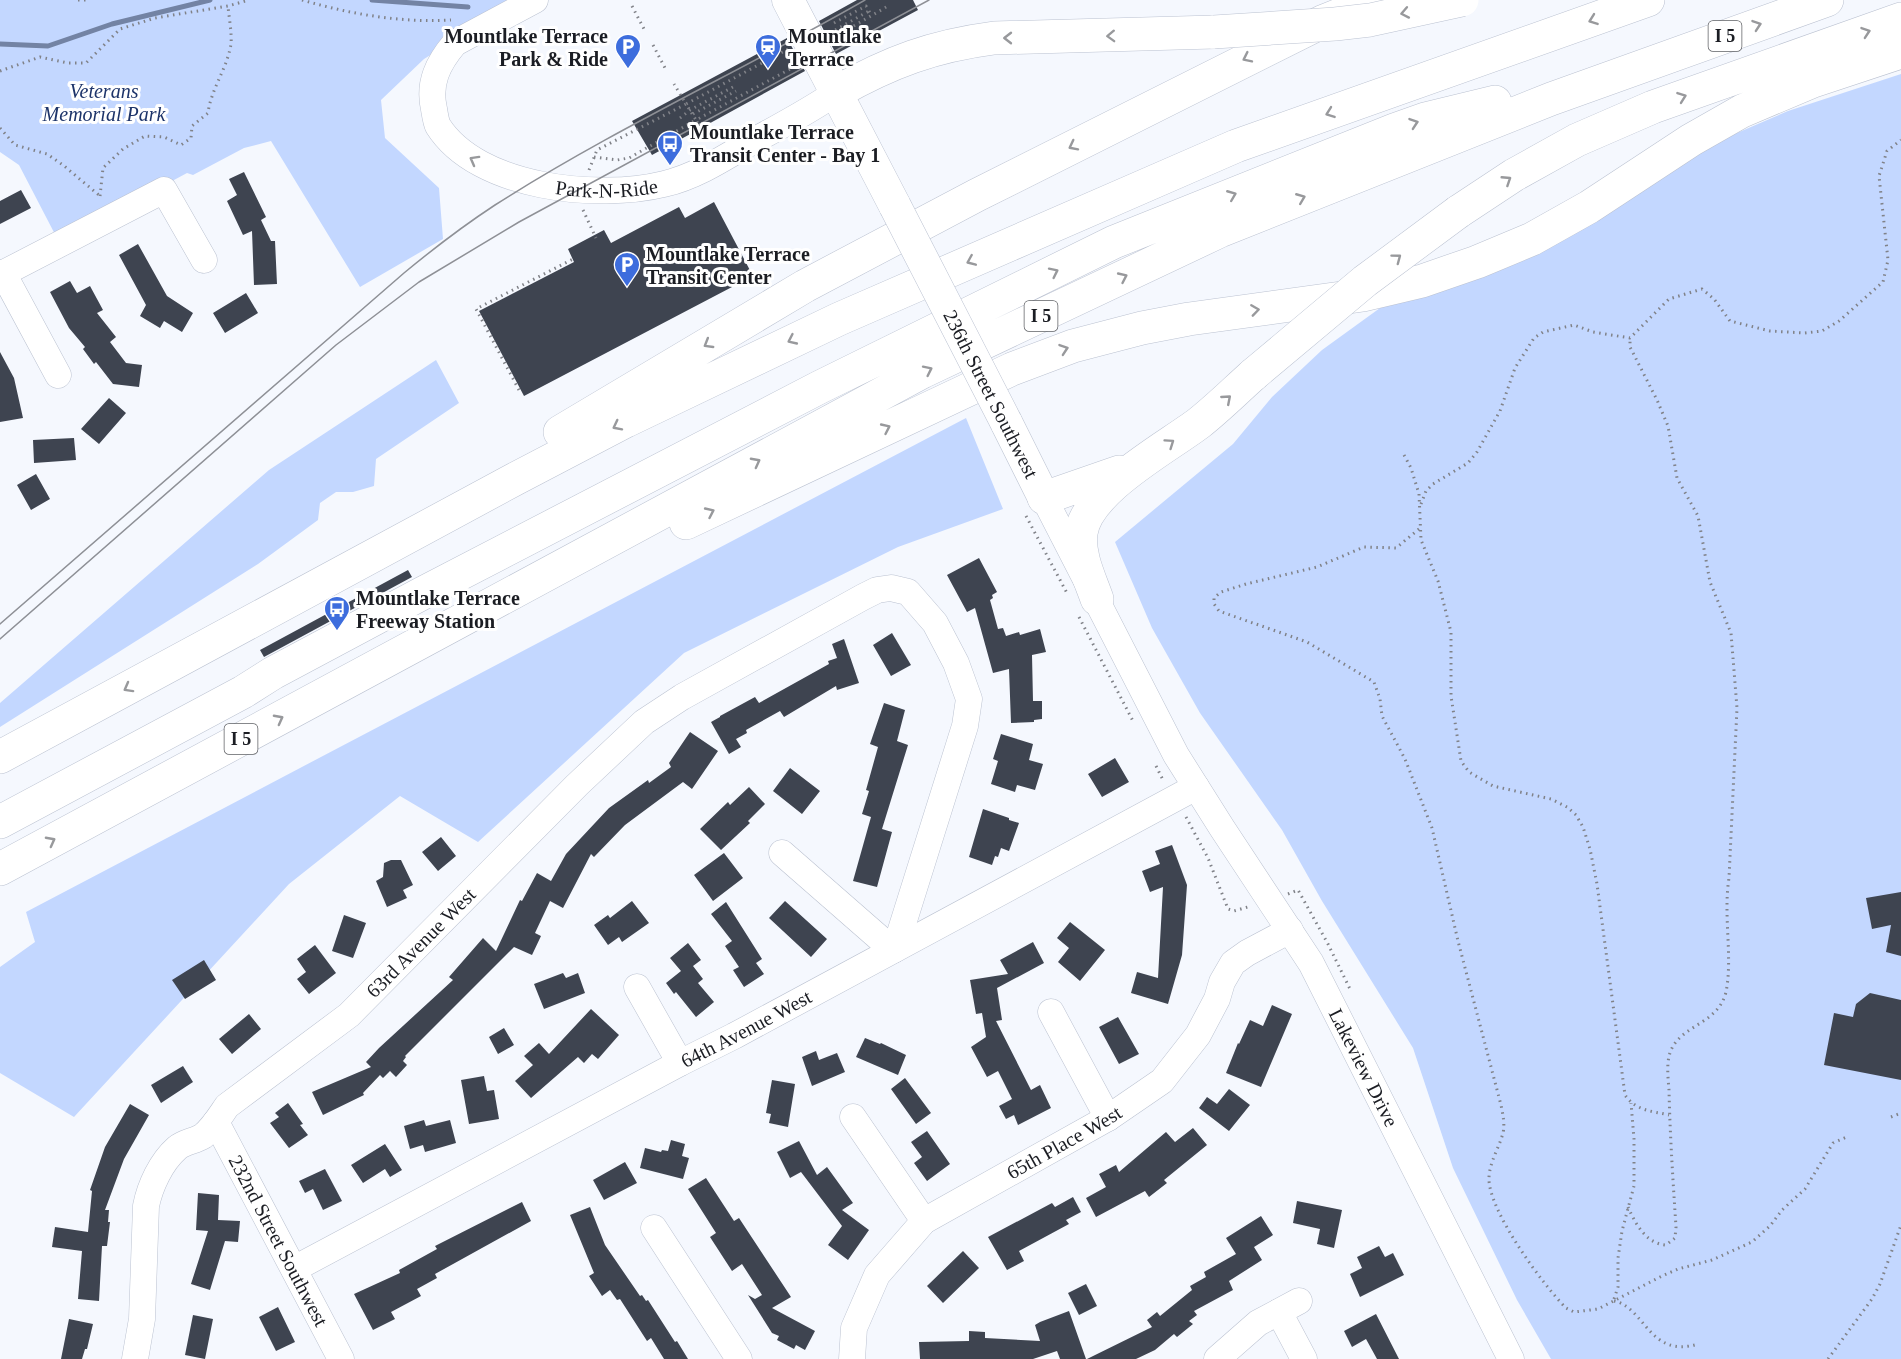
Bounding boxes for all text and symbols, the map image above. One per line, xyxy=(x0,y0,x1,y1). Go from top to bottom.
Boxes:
one-way arrow xyxy=(1401,6,1411,19)
one-way arrow xyxy=(1588,12,1599,25)
one-way arrow xyxy=(1752,19,1762,32)
road number: I 5 xyxy=(1708,21,1742,51)
place label: Mountlake Terrace Park & Ride xyxy=(444,25,608,70)
place label: Mountlake Terrace xyxy=(788,25,881,70)
one-way arrow xyxy=(1860,26,1871,39)
one-way arrow xyxy=(1107,30,1116,42)
parking icon: Mountlake Terrace Park & Ride xyxy=(613,32,643,70)
station icon: Mountlake Terrace xyxy=(753,32,783,70)
one-way arrow xyxy=(1004,32,1013,44)
one-way arrow xyxy=(1243,51,1254,63)
park label: Veterans Memorial Park xyxy=(42,80,166,125)
one-way arrow xyxy=(1677,91,1687,104)
one-way arrow xyxy=(1325,105,1336,118)
one-way arrow xyxy=(1408,118,1419,131)
place label: Mountlake Terrace Transit Center - Bay 1 xyxy=(690,121,880,167)
bus stop icon: Mountlake Terrace Transit Center - Bay 1 xyxy=(655,129,685,167)
one-way arrow xyxy=(1069,138,1080,150)
one-way arrow xyxy=(469,156,480,167)
street label: Park-N-Ride xyxy=(554,175,660,202)
one-way arrow xyxy=(1500,176,1511,187)
one-way arrow xyxy=(1227,189,1237,202)
one-way arrow xyxy=(1295,193,1306,205)
place label: Mountlake Terrace Transit Center xyxy=(646,243,810,288)
parking icon: Mountlake Terrace Transit Center xyxy=(612,250,642,288)
one-way arrow xyxy=(966,254,977,266)
one-way arrow xyxy=(1391,254,1402,265)
one-way arrow xyxy=(1047,267,1058,279)
one-way arrow xyxy=(1116,273,1127,285)
road number: I 5 xyxy=(1024,301,1058,331)
one-way arrow xyxy=(1250,304,1259,316)
street label: 236th Street Southwest xyxy=(939,306,1043,482)
one-way arrow xyxy=(788,333,799,345)
one-way arrow xyxy=(704,337,714,349)
one-way arrow xyxy=(1058,344,1069,356)
one-way arrow xyxy=(921,366,932,377)
one-way arrow xyxy=(1220,395,1231,406)
one-way arrow xyxy=(613,419,623,430)
one-way arrow xyxy=(879,423,890,435)
one-way arrow xyxy=(1163,439,1174,450)
one-way arrow xyxy=(749,458,760,469)
one-way arrow xyxy=(703,507,714,519)
place label: Mountlake Terrace Freeway Station xyxy=(356,587,520,633)
bus stop icon: Mountlake Terrace Freeway Station xyxy=(322,594,352,632)
one-way arrow xyxy=(124,681,135,692)
one-way arrow xyxy=(272,715,283,726)
road number: I 5 xyxy=(224,724,258,754)
one-way arrow xyxy=(45,837,56,848)
street label: 63rd Avenue West xyxy=(362,883,480,1002)
street label: 64th Avenue West xyxy=(677,985,816,1072)
street label: Lakeview Drive xyxy=(1325,1005,1403,1130)
street label: 65th Place West xyxy=(1003,1101,1126,1183)
street label: 232nd Street Southwest xyxy=(224,1151,333,1330)

